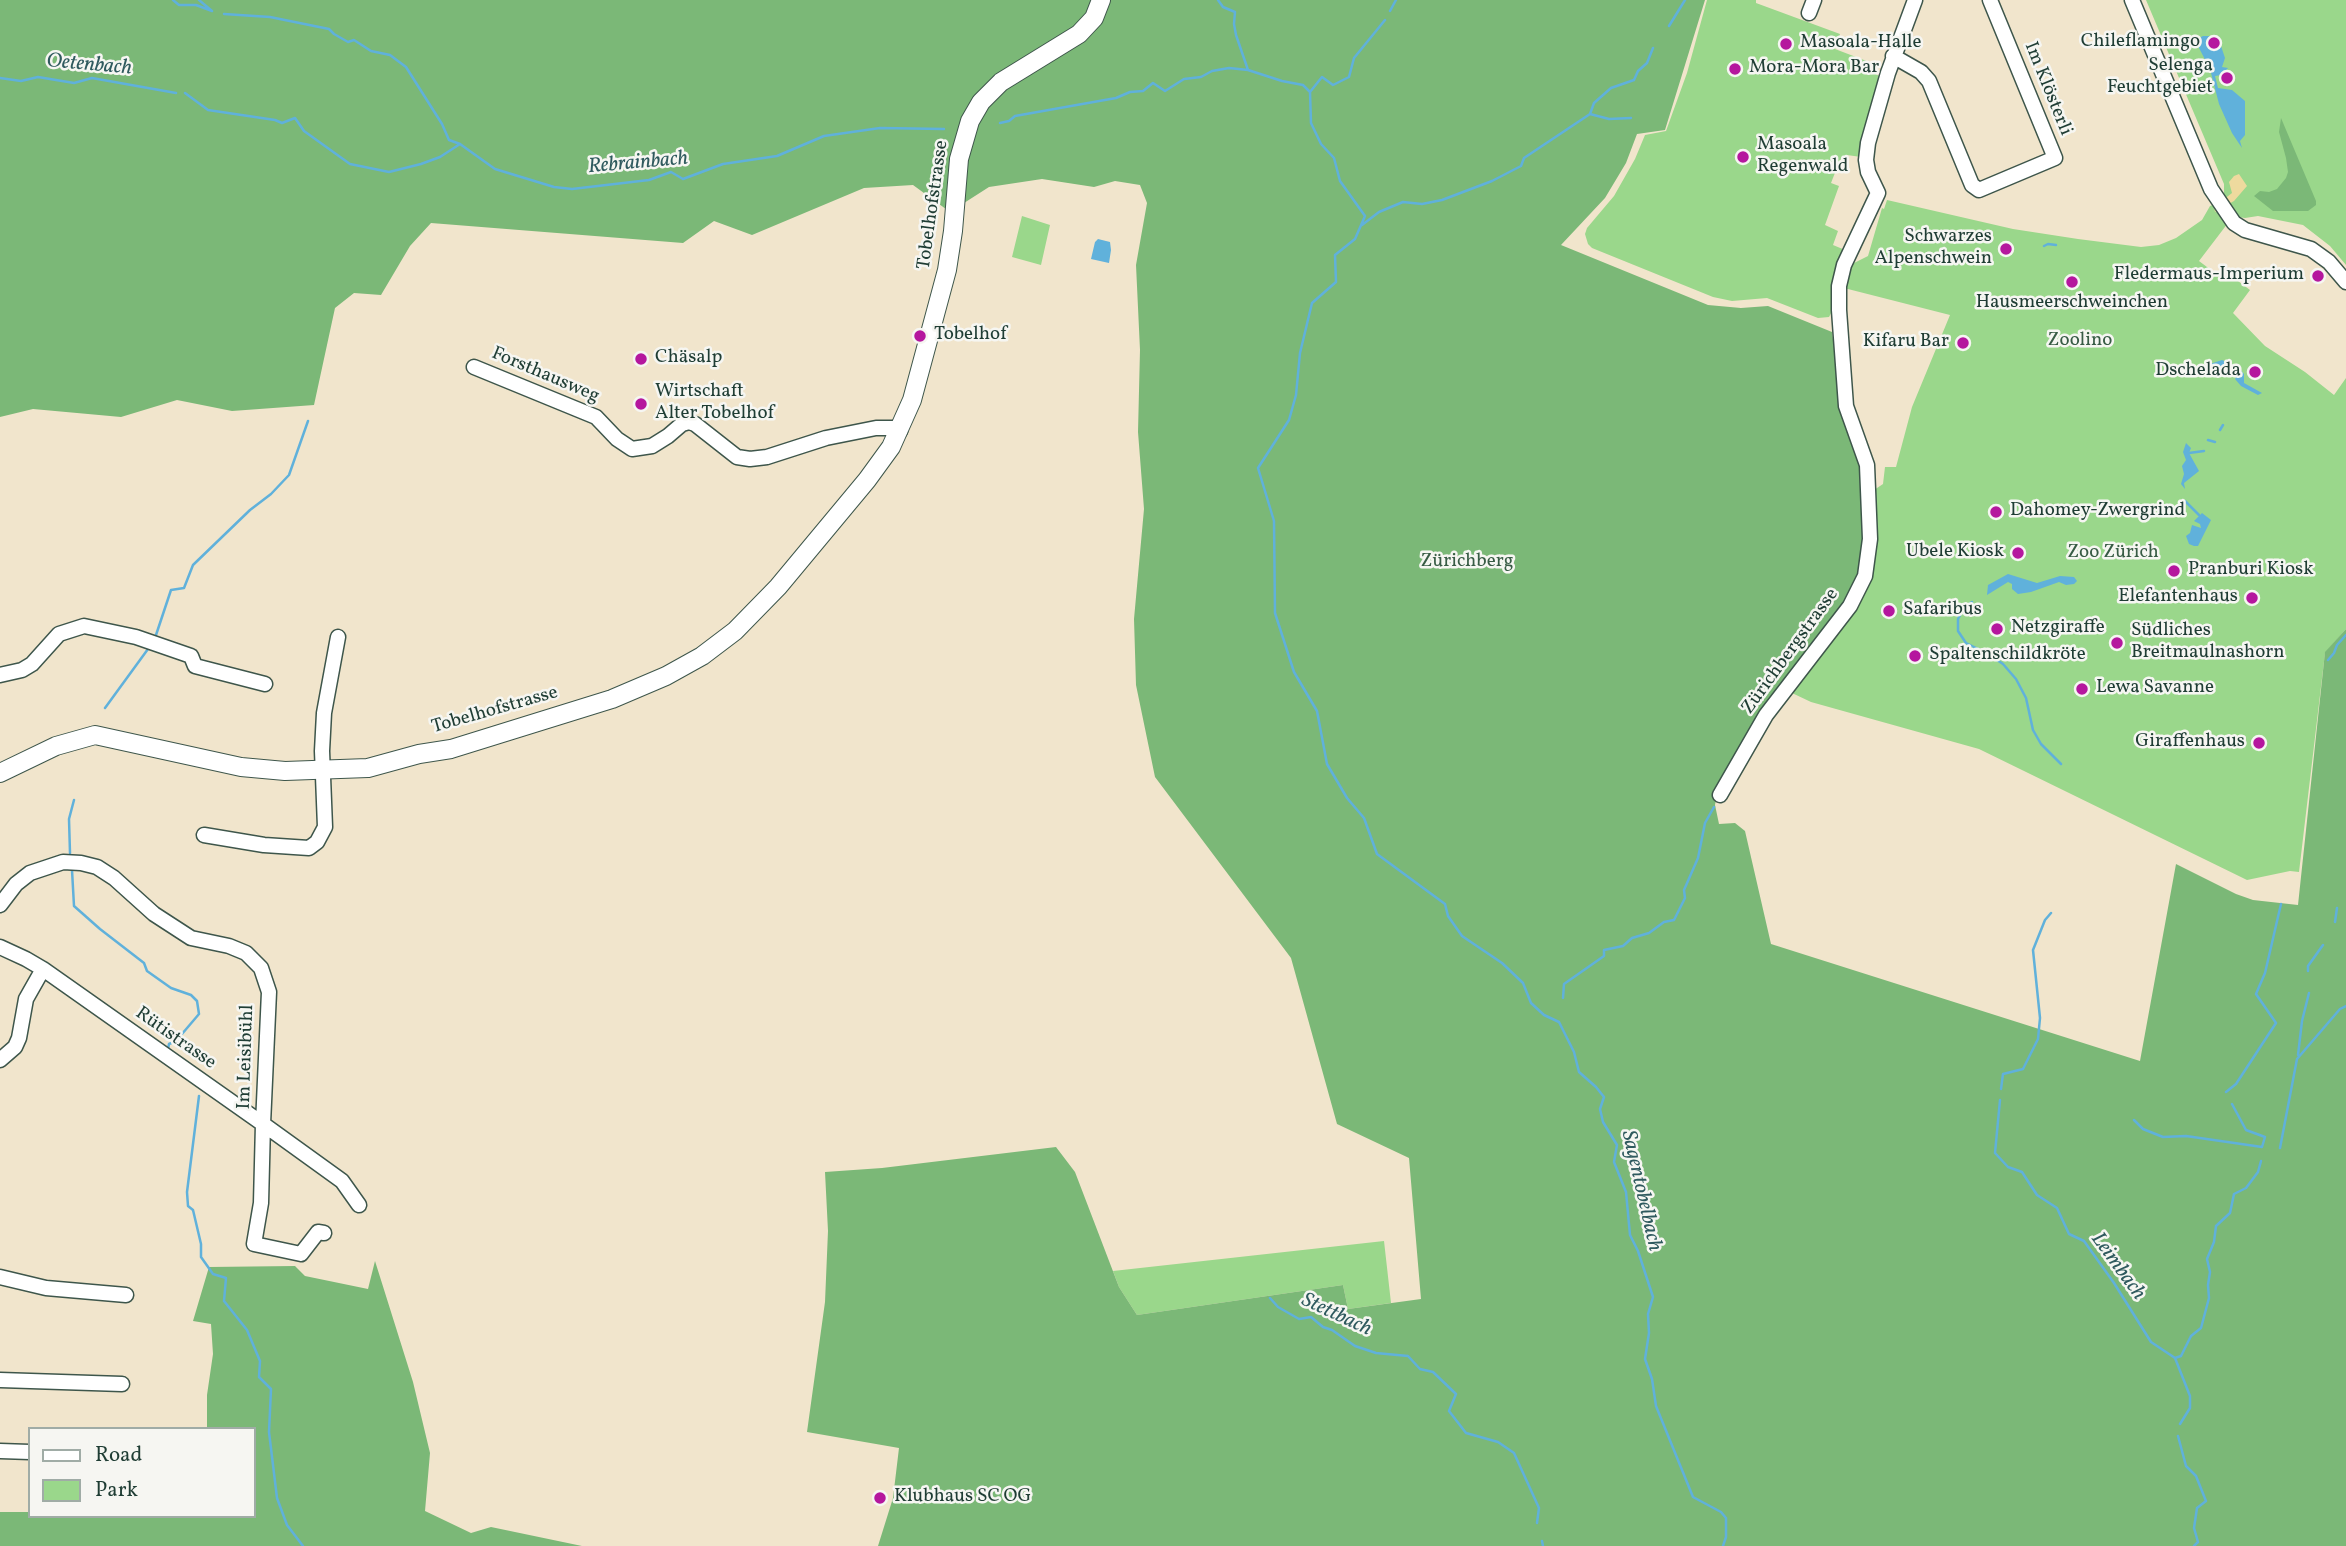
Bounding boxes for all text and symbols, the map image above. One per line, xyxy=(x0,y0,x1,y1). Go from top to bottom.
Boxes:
place label: Chileflamingo xyxy=(2081,32,2200,54)
place label: Masoala-Halle xyxy=(1800,33,1922,55)
marker: Chileflamingo xyxy=(2206,35,2222,51)
marker: Masoala-Halle xyxy=(1778,36,1794,52)
street label: Im Klösterli xyxy=(2018,39,2076,139)
water label: Oetenbach xyxy=(45,50,133,82)
place label: Selenga Feuchtgebiet xyxy=(2107,56,2213,100)
place label: Mora-Mora Bar xyxy=(1749,58,1879,80)
marker: Mora-Mora Bar xyxy=(1727,61,1743,77)
marker: Selenga Feuchtgebiet xyxy=(2219,70,2235,86)
place label: Masoala Regenwald xyxy=(1757,135,1848,179)
street label: Tobelhofstrasse xyxy=(914,139,954,271)
water label: Rebrainbach xyxy=(587,147,689,181)
marker: Masoala Regenwald xyxy=(1735,149,1751,165)
place label: Schwarzes Alpenschwein xyxy=(1874,227,1992,271)
marker: Schwarzes Alpenschwein xyxy=(1998,241,2014,257)
place label: Fledermaus-Imperium xyxy=(2114,265,2304,287)
marker: Fledermaus-Imperium xyxy=(2310,268,2326,284)
marker: Hausmeerschweinchen xyxy=(2064,274,2080,290)
place label: Hausmeerschweinchen xyxy=(1976,293,2168,315)
place label: Tobelhof xyxy=(934,325,1007,347)
marker: Tobelhof xyxy=(912,328,928,344)
park label: Zoolino xyxy=(2048,331,2112,353)
place label: Kifaru Bar xyxy=(1863,332,1949,354)
marker: Kifaru Bar xyxy=(1955,335,1971,351)
street label: Forsthausweg xyxy=(488,343,602,409)
place label: Chäsalp xyxy=(655,348,722,370)
marker: Chäsalp xyxy=(633,351,649,367)
place label: Dschelada xyxy=(2155,361,2241,383)
marker: Dschelada xyxy=(2247,364,2263,380)
place label: Wirtschaft Alter Tobelhof xyxy=(655,382,774,426)
marker: Wirtschaft Alter Tobelhof xyxy=(633,396,649,412)
place label: Dahomey-Zwergrind xyxy=(2010,501,2185,523)
marker: Dahomey-Zwergrind xyxy=(1988,504,2004,520)
place label: Ubele Kiosk xyxy=(1906,542,2004,564)
park label: Zoo Zürich xyxy=(2067,543,2159,565)
marker: Ubele Kiosk xyxy=(2010,545,2026,561)
park label: Zürichberg xyxy=(1421,552,1513,574)
place label: Pranburi Kiosk xyxy=(2188,560,2314,582)
marker: Pranburi Kiosk xyxy=(2166,563,2182,579)
street label: Zürichbergstrasse xyxy=(1738,585,1844,719)
place label: Elefantenhaus xyxy=(2118,587,2238,609)
marker: Elefantenhaus xyxy=(2244,590,2260,606)
place label: Safaribus xyxy=(1903,600,1982,622)
marker: Safaribus xyxy=(1881,603,1897,619)
place label: Netzgiraffe xyxy=(2011,618,2105,640)
marker: Netzgiraffe xyxy=(1989,621,2005,637)
place label: Südliches Breitmaulnashorn xyxy=(2131,621,2285,665)
marker: Südliches Breitmaulnashorn xyxy=(2109,635,2125,651)
place label: Spaltenschildkröte xyxy=(1929,645,2086,667)
marker: Spaltenschildkröte xyxy=(1907,648,1923,664)
place label: Lewa Savanne xyxy=(2096,678,2214,700)
marker: Lewa Savanne xyxy=(2074,681,2090,697)
street label: Tobelhofstrasse xyxy=(429,682,561,740)
place label: Giraffenhaus xyxy=(2135,732,2245,754)
marker: Giraffenhaus xyxy=(2251,735,2267,751)
street label: Rütistrasse xyxy=(130,1003,220,1075)
street label: Im Leisibühl xyxy=(234,1004,260,1110)
water label: Sagentobelbach xyxy=(1614,1128,1666,1254)
water label: Leimbach xyxy=(2084,1228,2150,1306)
water label: Stettbach xyxy=(1297,1289,1375,1343)
legend xyxy=(28,1427,256,1518)
text: Road xyxy=(95,1441,142,1470)
text: Park xyxy=(95,1476,138,1505)
place label: Klubhaus SC OG xyxy=(894,1487,1031,1509)
marker: Klubhaus SC OG xyxy=(872,1490,888,1506)

